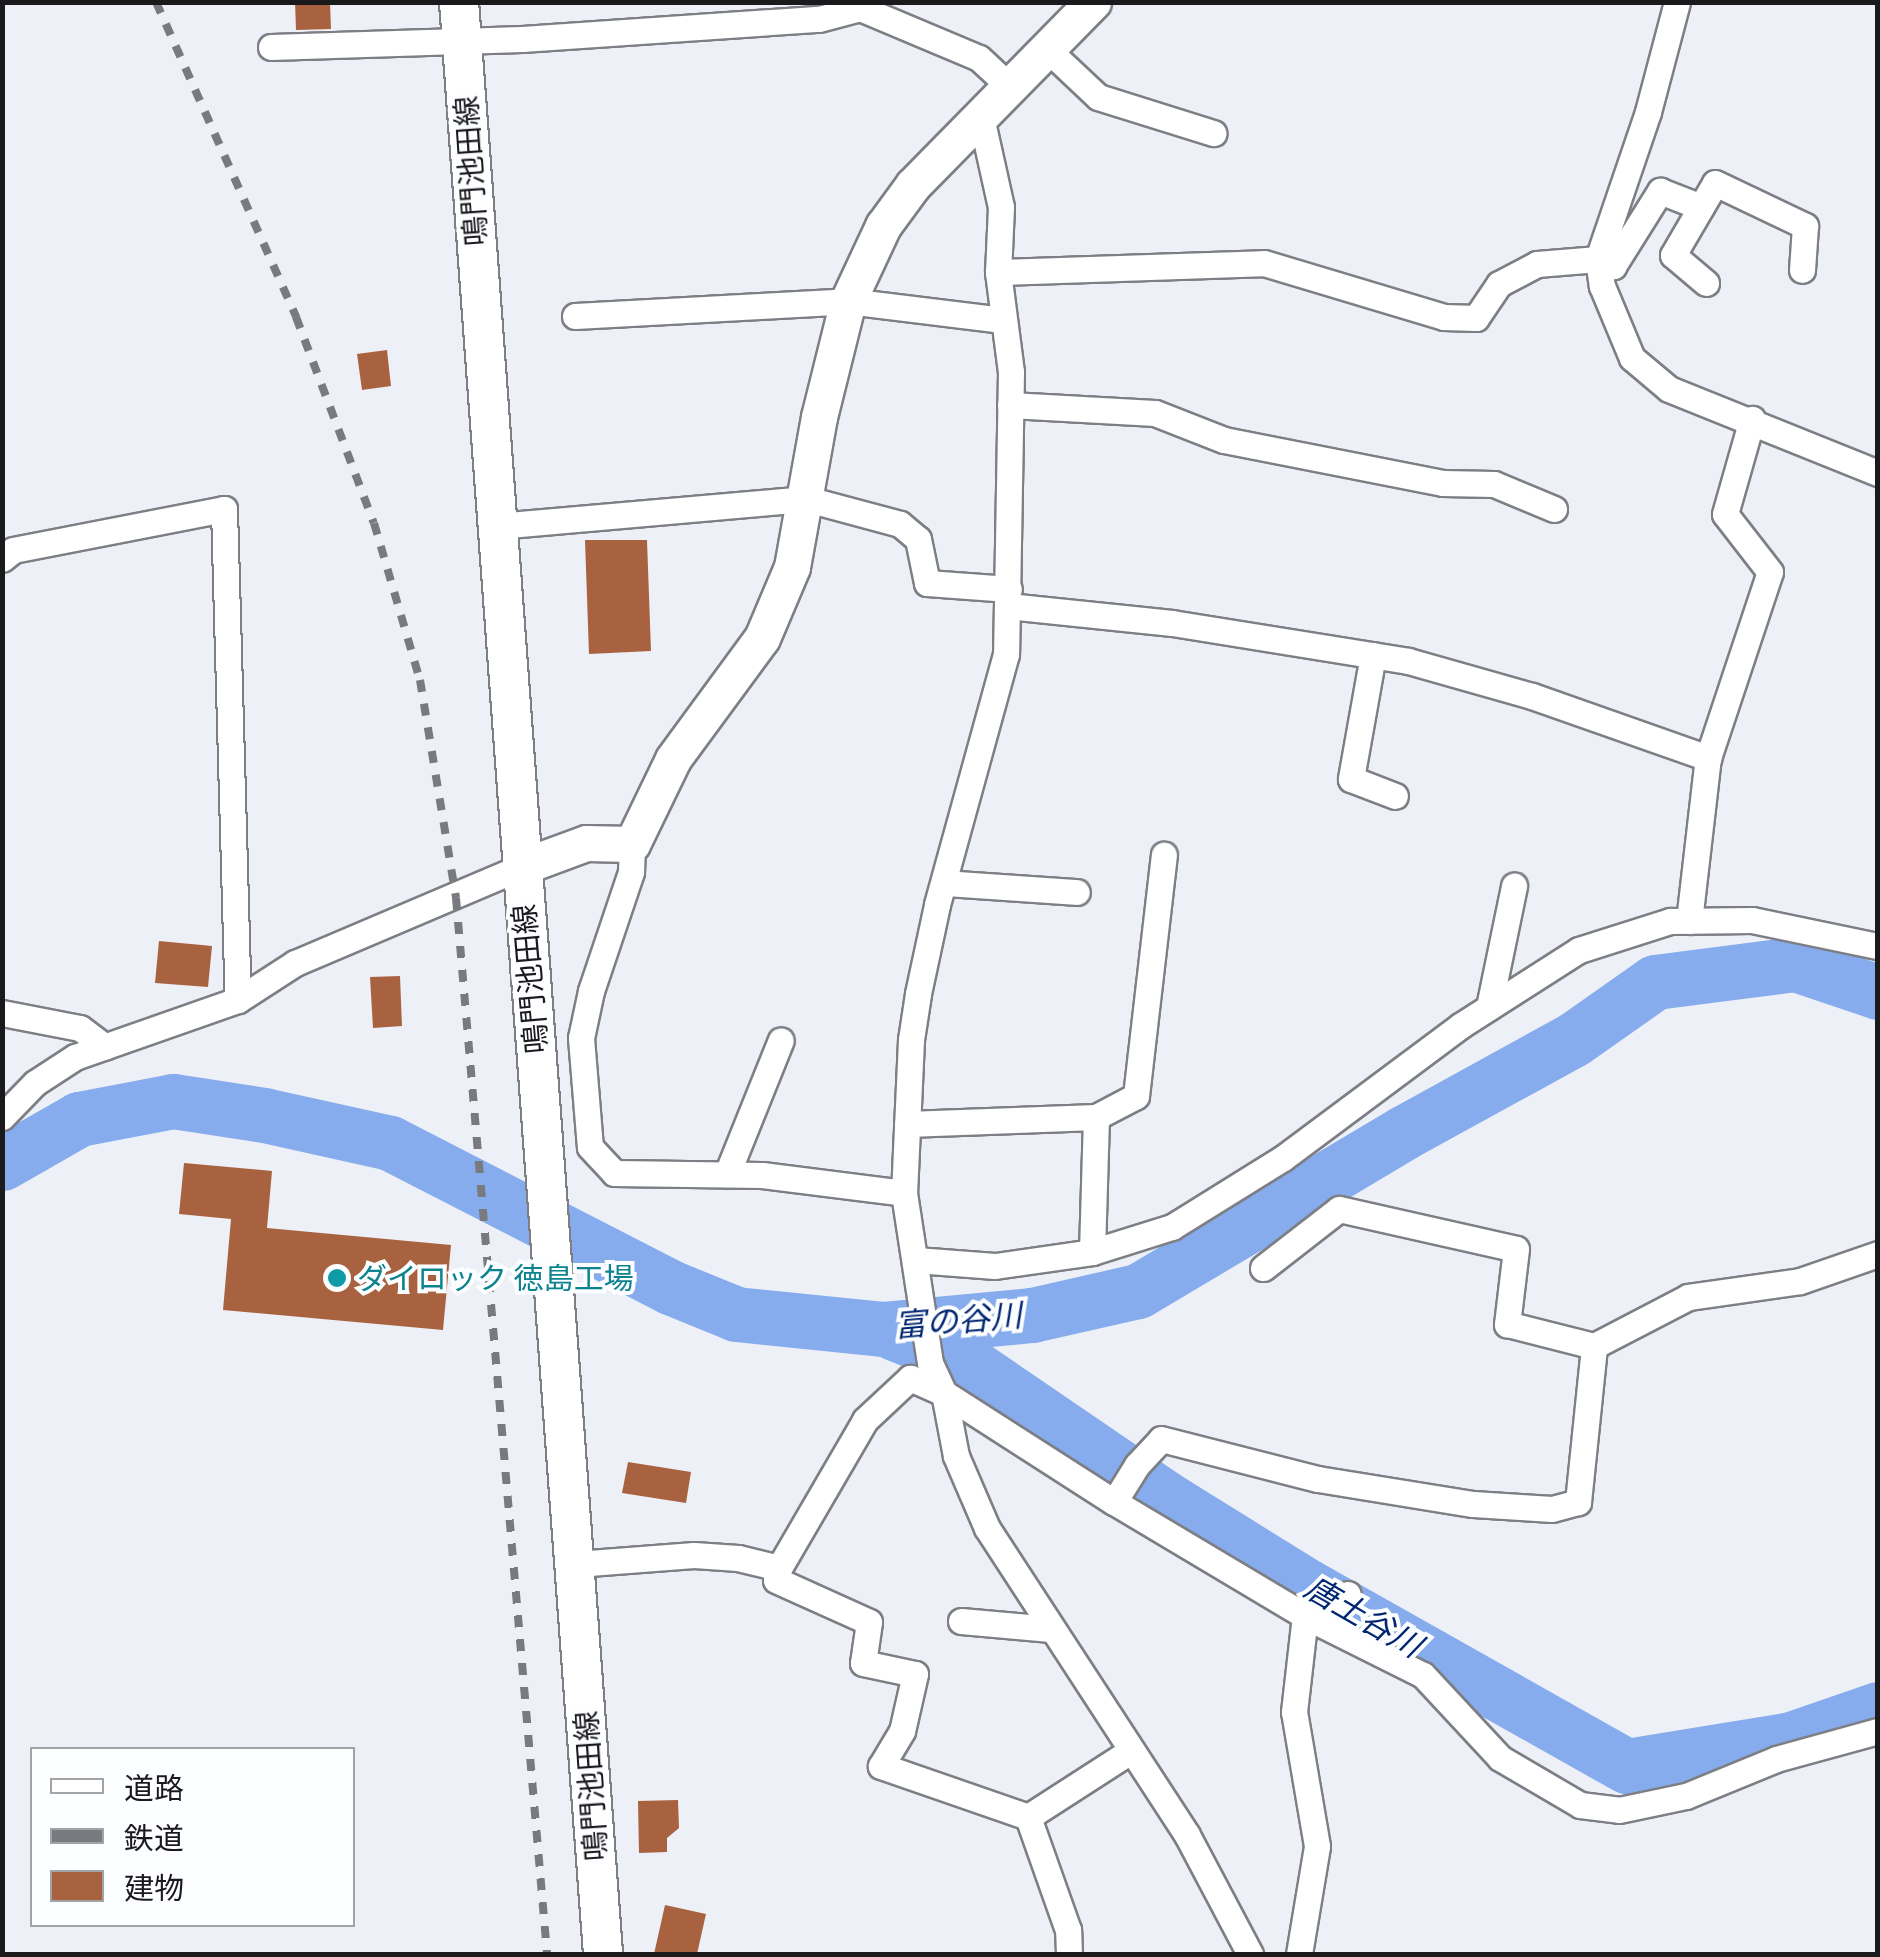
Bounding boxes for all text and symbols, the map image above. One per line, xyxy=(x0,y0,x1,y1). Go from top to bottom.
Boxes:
street label: 鳴門池田線 xyxy=(448,95,494,247)
street label: 鳴門池田線 xyxy=(506,903,554,1055)
place label: ダイロック 徳島工場 xyxy=(357,1260,634,1296)
marker: ダイロック 徳島工場 xyxy=(326,1267,348,1289)
water label: 富の谷川 xyxy=(893,1296,1023,1346)
water label: 唐土谷川 xyxy=(1298,1568,1428,1666)
street label: 鳴門池田線 xyxy=(568,1710,614,1862)
legend xyxy=(30,1747,355,1927)
text: 道路 xyxy=(124,1768,184,1808)
text: 鉄道 xyxy=(124,1818,184,1858)
text: 建物 xyxy=(124,1868,184,1908)

